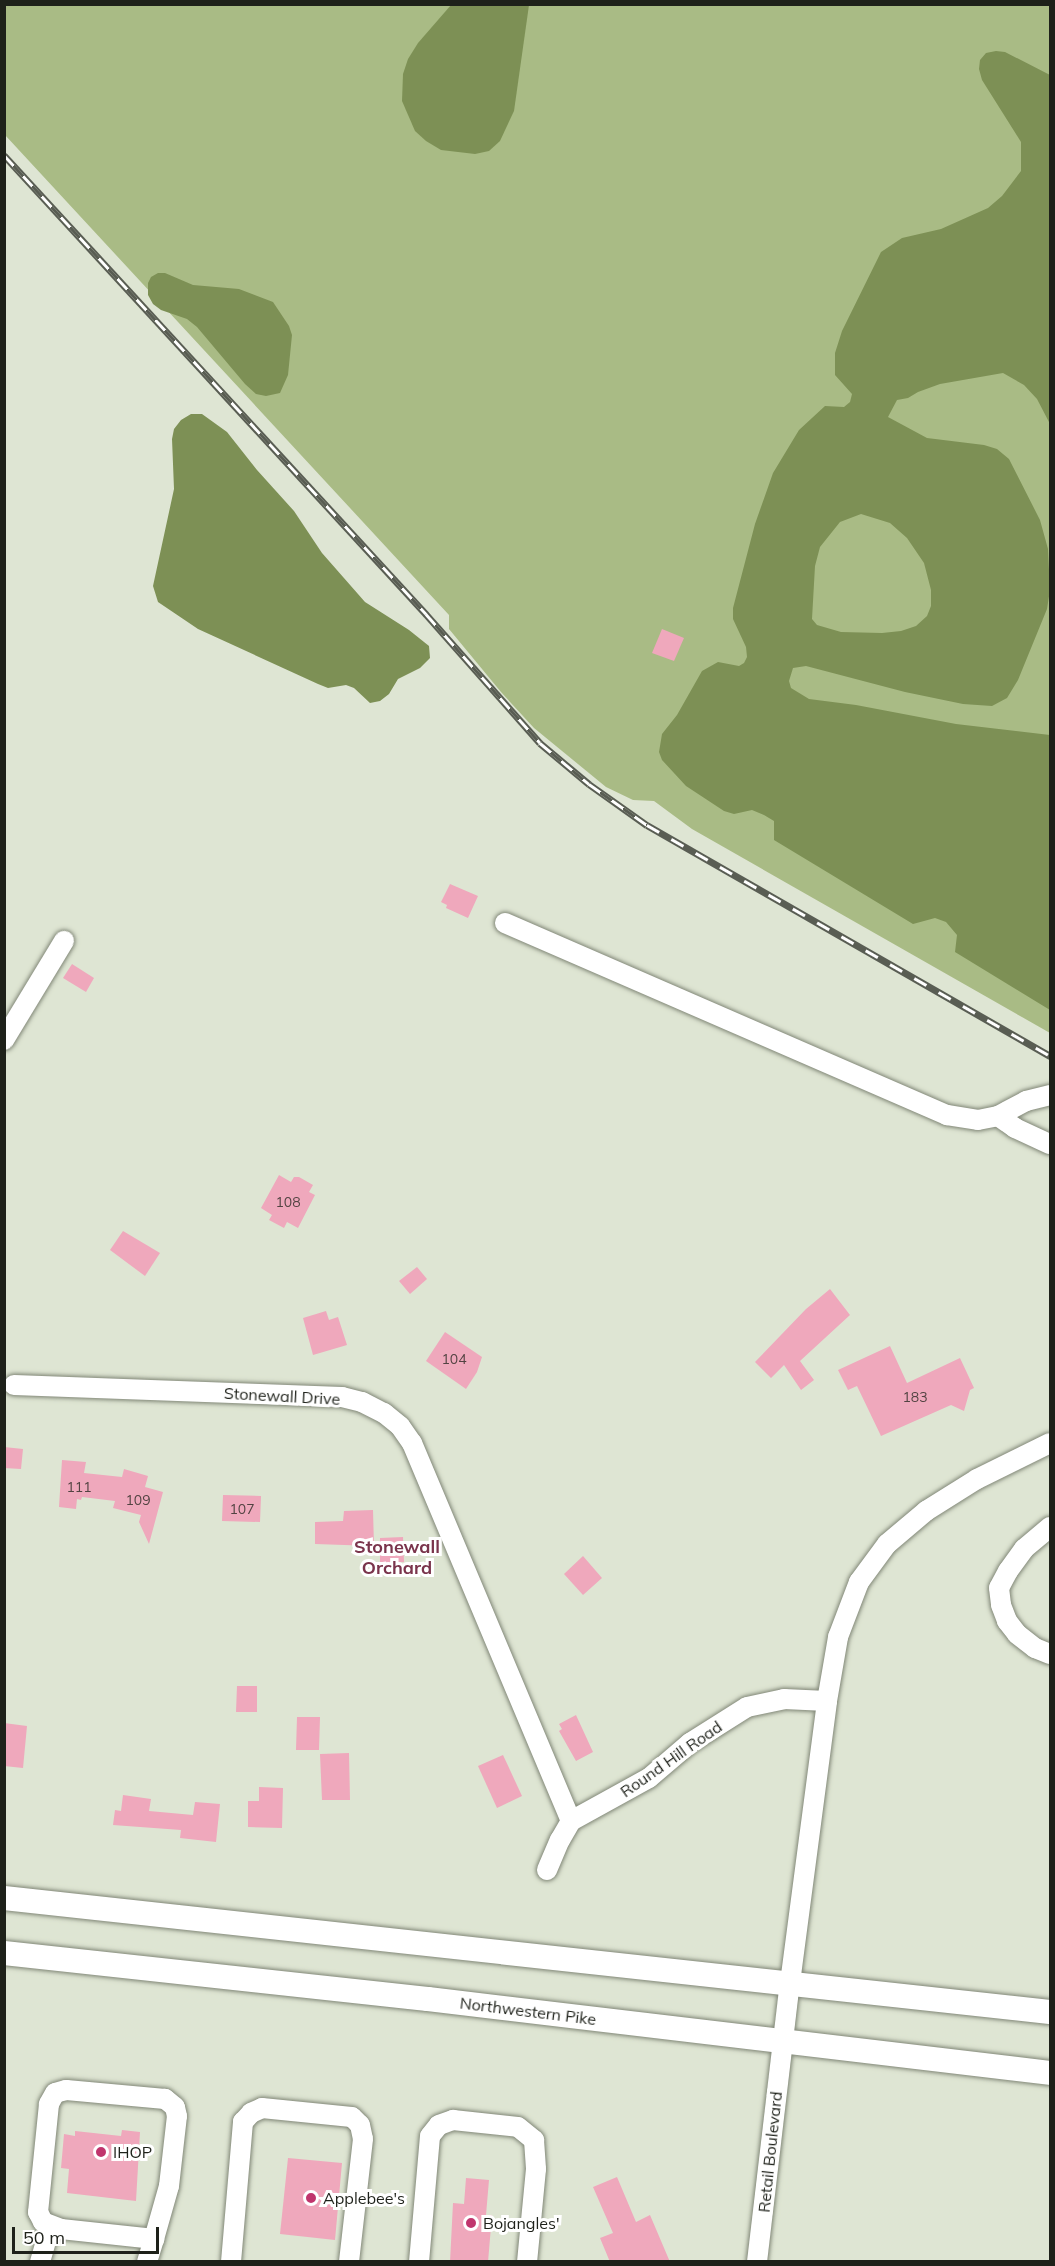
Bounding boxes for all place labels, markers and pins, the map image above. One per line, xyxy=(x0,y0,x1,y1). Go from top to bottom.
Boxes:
place label: IHOP xyxy=(113,2142,152,2162)
marker: IHOP xyxy=(94,2145,108,2159)
place label: Applebee's xyxy=(323,2188,405,2208)
marker: Applebee's xyxy=(304,2191,318,2205)
place label: Bojangles' xyxy=(483,2213,559,2233)
marker: Bojangles' xyxy=(464,2216,478,2230)

